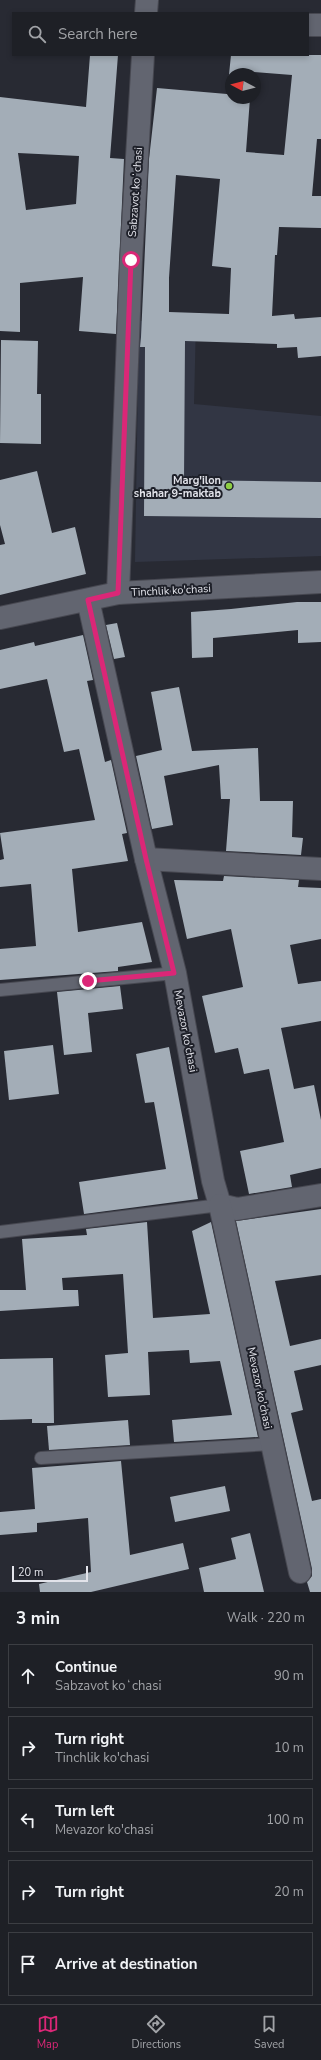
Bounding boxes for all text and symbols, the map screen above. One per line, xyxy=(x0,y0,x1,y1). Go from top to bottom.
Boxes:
search box xyxy=(12,12,309,56)
icon: search xyxy=(26,23,48,45)
text: Search here xyxy=(58,24,138,44)
north arrow xyxy=(225,68,261,104)
street label: Sabzavot koʻchasi xyxy=(125,147,146,237)
route start xyxy=(122,251,140,269)
place label: Marg'ilon shahar 9-maktab xyxy=(134,473,221,501)
marker: Marg'ilon shahar 9-maktab xyxy=(224,481,234,491)
street label: Tinchlik ko'chasi xyxy=(131,581,211,600)
route end xyxy=(79,972,97,990)
street label: Mevazor ko'chasi xyxy=(170,989,201,1073)
street label: Mevazor ko'chasi xyxy=(244,1346,276,1430)
scale bar xyxy=(12,1564,88,1583)
text: 20 m xyxy=(18,1565,43,1580)
text: 3 min xyxy=(16,1607,60,1630)
text: Walk · 220 m xyxy=(227,1609,305,1627)
text: Continue xyxy=(55,1657,117,1677)
icon: ahead xyxy=(17,1665,39,1687)
text: 90 m xyxy=(274,1667,304,1685)
text: Sabzavot koʻchasi xyxy=(55,1677,161,1695)
text: Turn right xyxy=(55,1729,124,1749)
icon: right xyxy=(17,1737,39,1759)
text: 10 m xyxy=(274,1739,304,1757)
text: Tinchlik ko'chasi xyxy=(55,1749,149,1767)
text: Turn left xyxy=(55,1801,114,1821)
icon: left xyxy=(17,1809,39,1831)
text: 100 m xyxy=(266,1811,304,1829)
text: Mevazor ko'chasi xyxy=(55,1821,154,1839)
icon: right xyxy=(17,1881,39,1903)
text: Turn right xyxy=(55,1882,124,1902)
text: 20 m xyxy=(274,1883,304,1901)
icon: arrive xyxy=(17,1953,39,1975)
text: Arrive at destination xyxy=(55,1954,198,1974)
tab: Map xyxy=(37,2013,59,2052)
tab: Directions xyxy=(132,2013,181,2052)
tab: Saved xyxy=(254,2013,284,2052)

